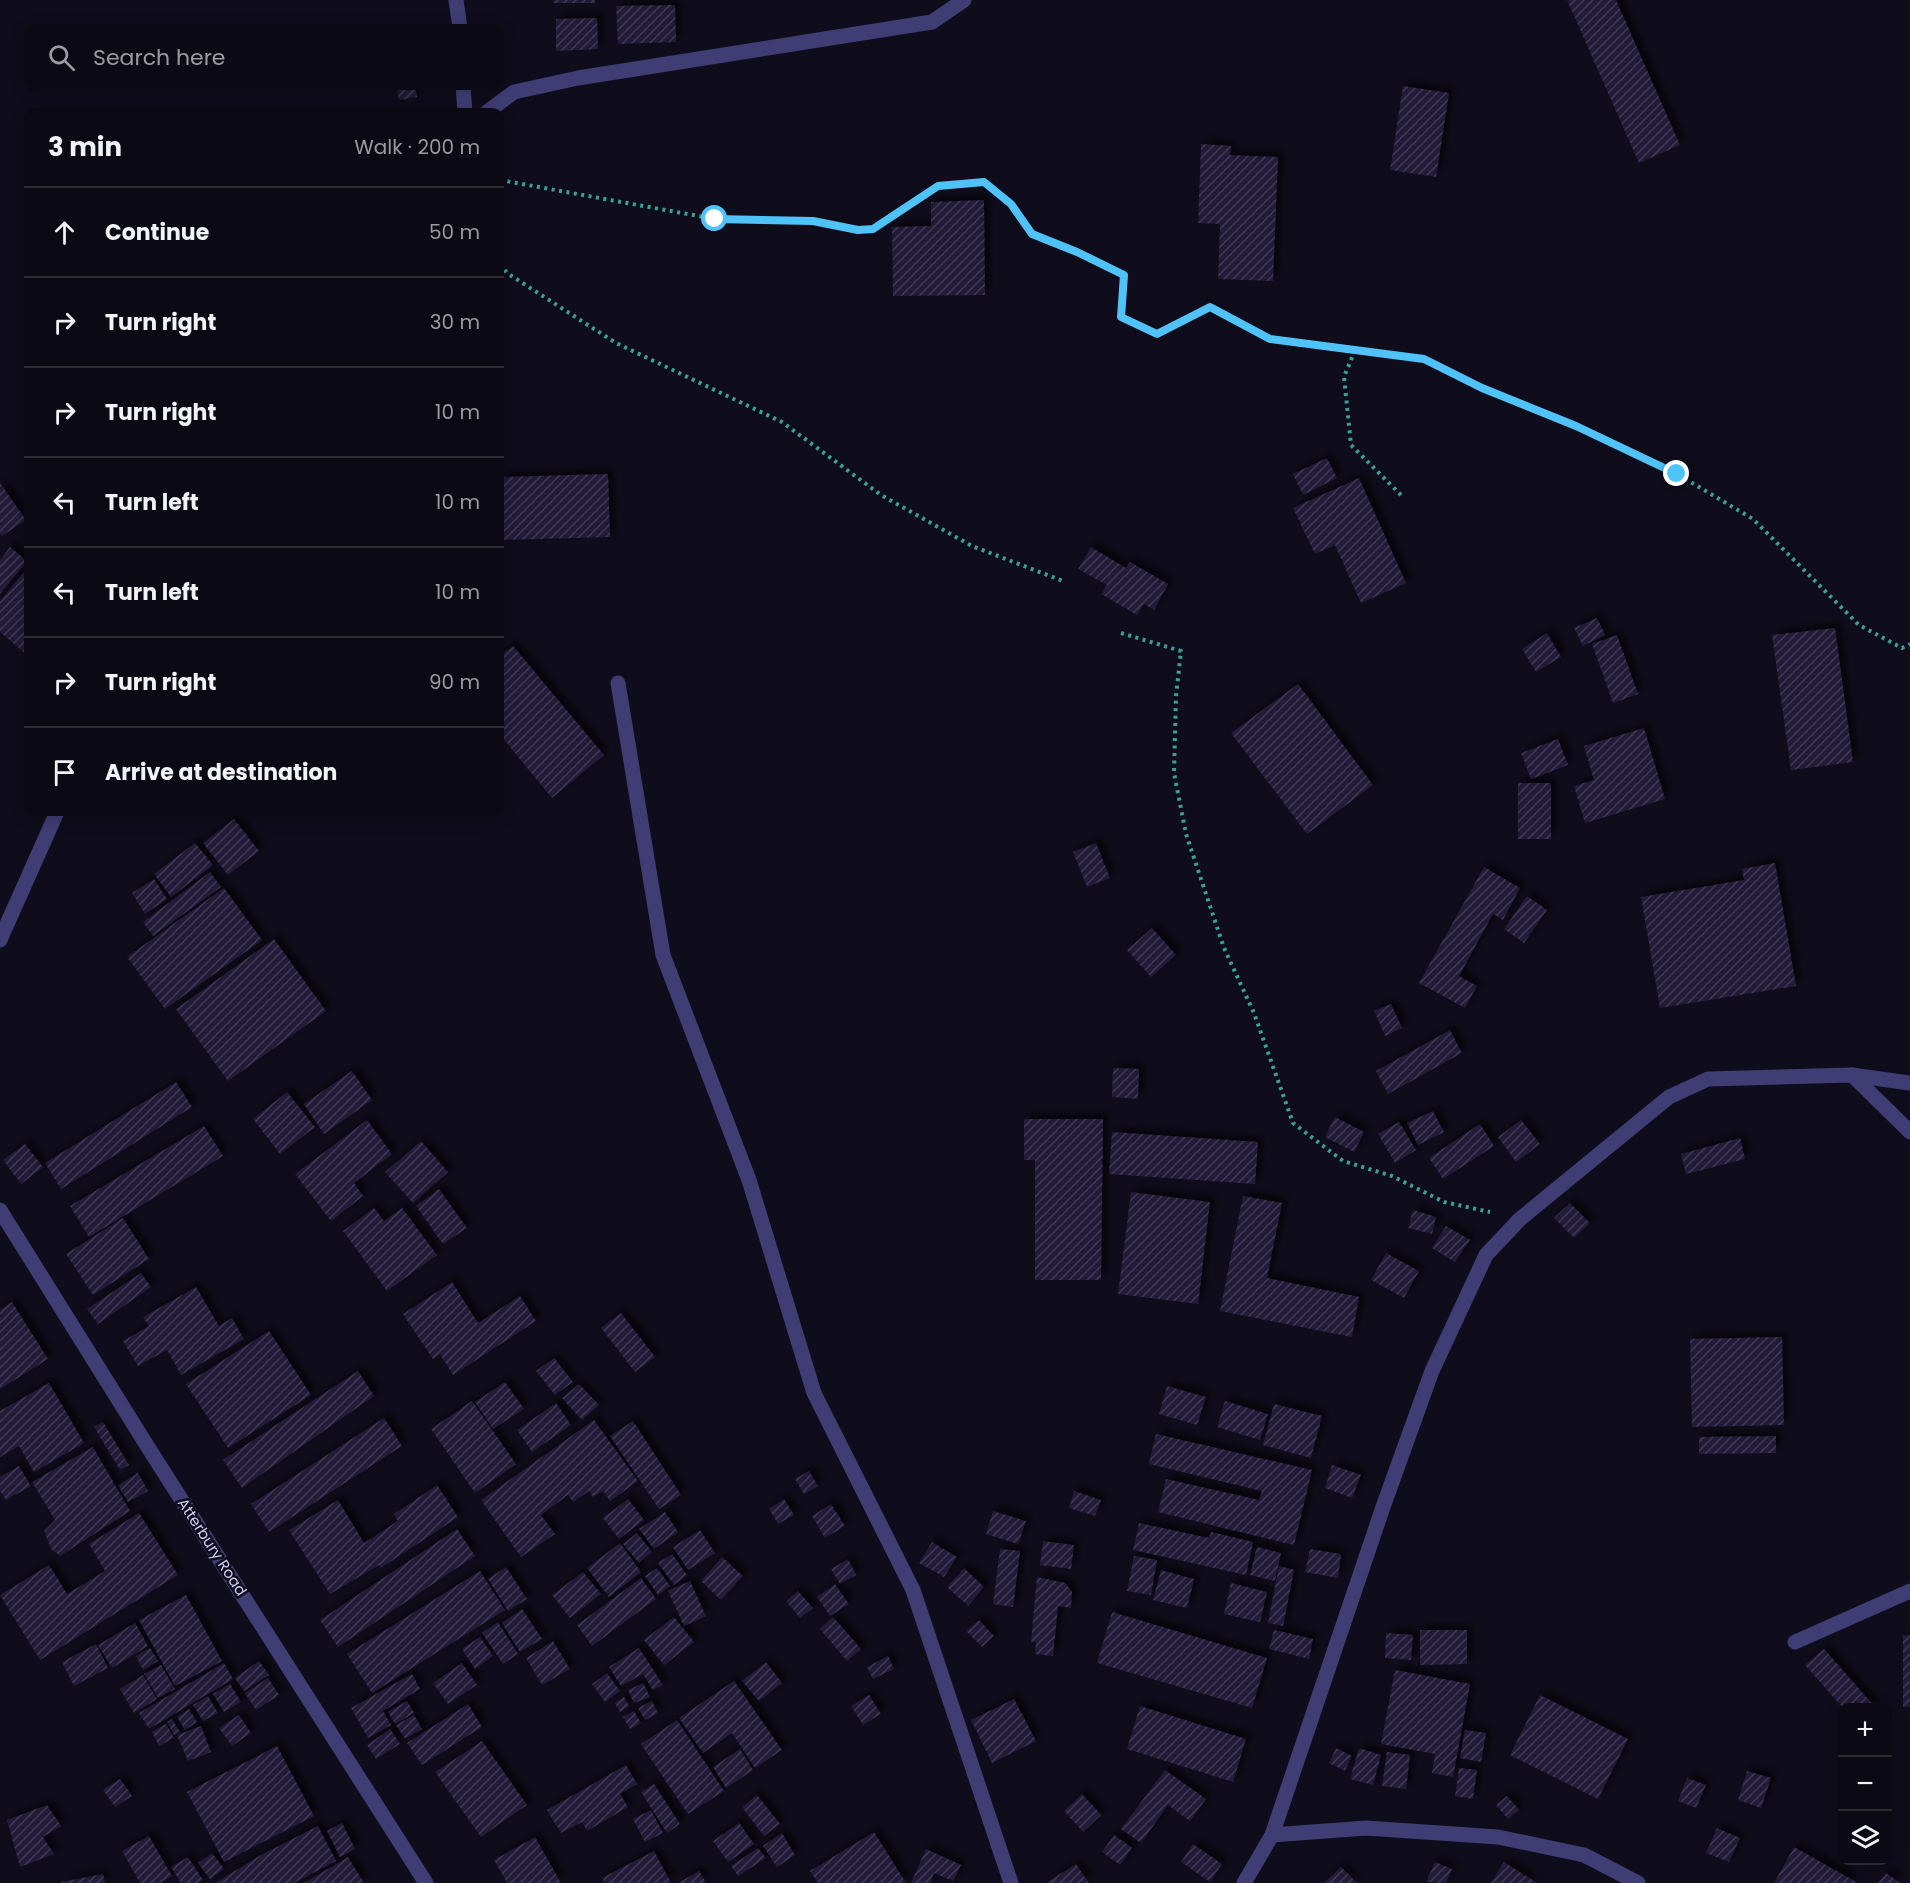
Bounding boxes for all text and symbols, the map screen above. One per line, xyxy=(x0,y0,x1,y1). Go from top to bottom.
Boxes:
search box xyxy=(24,24,504,90)
icon: search xyxy=(45,41,78,74)
text: Search here xyxy=(93,42,226,73)
text: 3 min xyxy=(48,129,122,165)
text: Walk · 200 m xyxy=(354,133,480,161)
route start xyxy=(701,205,727,231)
icon: ahead xyxy=(48,216,81,249)
text: Continue xyxy=(105,217,209,248)
text: 50 m xyxy=(429,218,480,246)
icon: right xyxy=(48,306,81,339)
text: Turn right xyxy=(105,307,216,338)
text: 30 m xyxy=(430,308,480,336)
icon: right xyxy=(48,396,81,429)
text: Turn right xyxy=(105,397,216,428)
text: 10 m xyxy=(435,398,480,426)
route end xyxy=(1663,460,1689,486)
icon: left xyxy=(48,486,81,519)
text: Turn left xyxy=(105,487,199,518)
text: 10 m xyxy=(435,488,480,516)
icon: left xyxy=(48,576,81,609)
text: Turn left xyxy=(105,577,199,608)
text: 10 m xyxy=(435,578,480,606)
icon: right xyxy=(48,666,81,699)
text: Turn right xyxy=(105,667,216,698)
text: 90 m xyxy=(429,668,480,696)
icon: arrive xyxy=(48,756,81,789)
text: Arrive at destination xyxy=(105,757,337,788)
street label: Atterbury Road xyxy=(173,1494,252,1600)
map controls xyxy=(1838,1703,1892,1865)
button: + xyxy=(1838,1703,1892,1757)
button: − xyxy=(1838,1757,1892,1811)
button: layers xyxy=(1838,1811,1892,1865)

